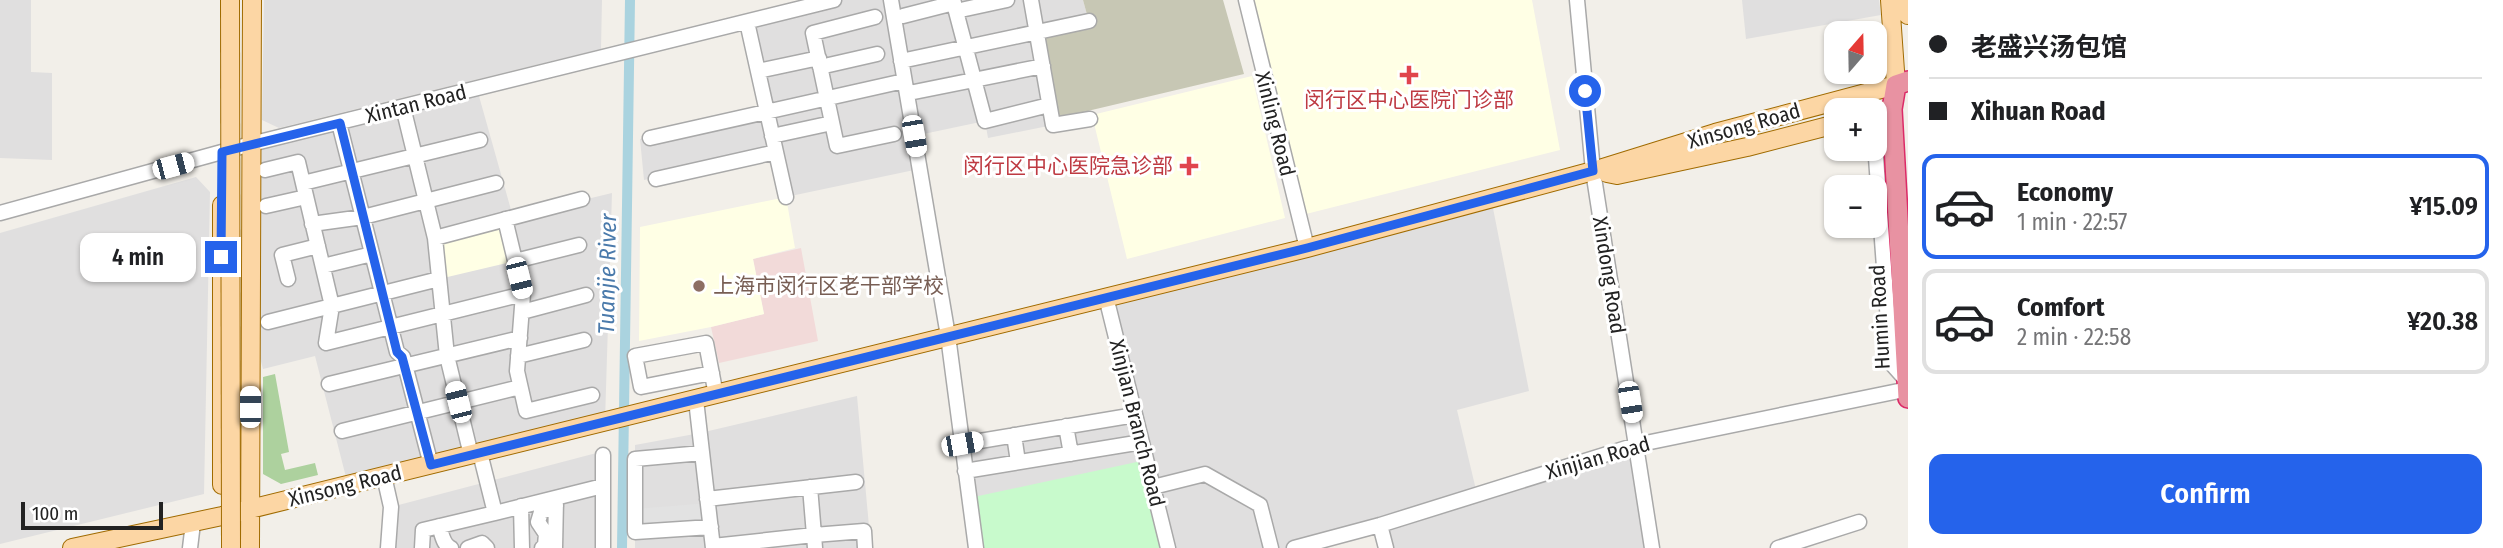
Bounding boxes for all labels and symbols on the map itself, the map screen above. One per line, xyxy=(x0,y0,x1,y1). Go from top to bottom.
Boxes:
north arrow xyxy=(1824,21,1886,84)
marker: 闵行区中心医院门诊部 xyxy=(1399,65,1419,85)
street label: Xinling Road xyxy=(1249,69,1301,179)
route start xyxy=(1569,75,1601,107)
street label: Xintan Road xyxy=(363,79,469,129)
place label: 闵行区中心医院门诊部 xyxy=(1304,87,1514,113)
street label: Xinsong Road xyxy=(1685,98,1803,154)
car xyxy=(901,113,928,159)
car xyxy=(150,150,197,182)
place label: 闵行区中心医院急诊部 xyxy=(963,153,1173,179)
marker: 闵行区中心医院急诊部 xyxy=(1179,156,1199,176)
water label: Tuanjie River xyxy=(592,212,622,335)
street label: Xindong Road xyxy=(1587,215,1631,335)
callout: 4 min xyxy=(81,232,196,282)
route end xyxy=(205,241,237,273)
car xyxy=(504,255,535,301)
street label: Humin Road xyxy=(1864,264,1896,370)
place label: 上海市闵行区老干部学校 xyxy=(713,273,944,299)
marker: 上海市闵行区老干部学校 xyxy=(691,278,707,294)
street label: Xinjian Branch Road xyxy=(1104,337,1170,509)
car xyxy=(443,379,474,425)
car xyxy=(1617,380,1644,424)
car xyxy=(240,386,261,428)
car xyxy=(940,430,985,458)
street label: Xinjian Road xyxy=(1543,431,1653,485)
street label: Xinsong Road xyxy=(286,459,404,513)
scale bar xyxy=(21,499,163,531)

